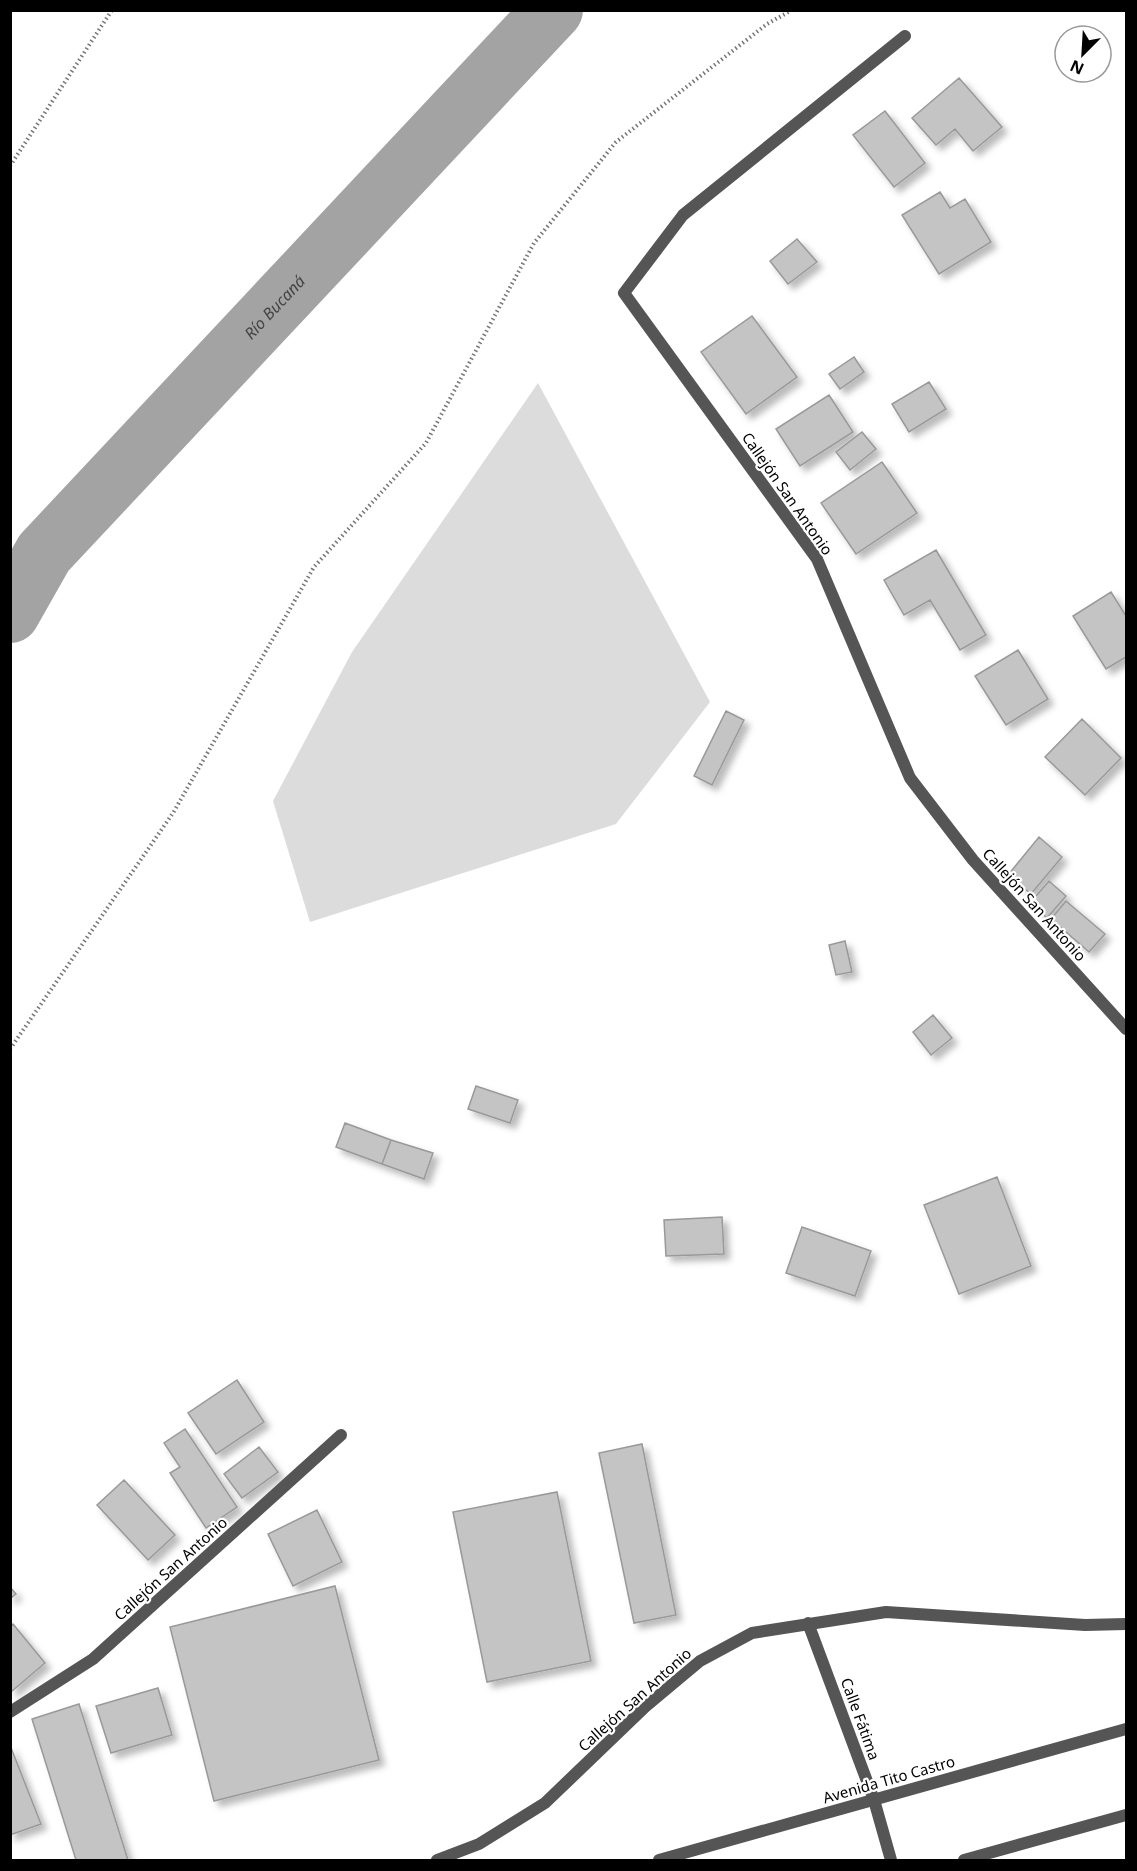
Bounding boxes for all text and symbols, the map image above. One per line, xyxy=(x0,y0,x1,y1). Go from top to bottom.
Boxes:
north arrow xyxy=(1053,24,1113,84)
text: N xyxy=(1066,55,1087,80)
water label: Río Bucaná xyxy=(239,270,310,344)
street label: Callejón San Antonio xyxy=(738,428,838,559)
street label: Callejón San Antonio xyxy=(979,844,1091,965)
street label: Callejón San Antonio xyxy=(110,1512,231,1624)
street label: Callejón San Antonio xyxy=(574,1643,695,1755)
street label: Calle Fátima xyxy=(837,1675,885,1762)
street label: Avenida Tito Castro xyxy=(820,1751,957,1807)

